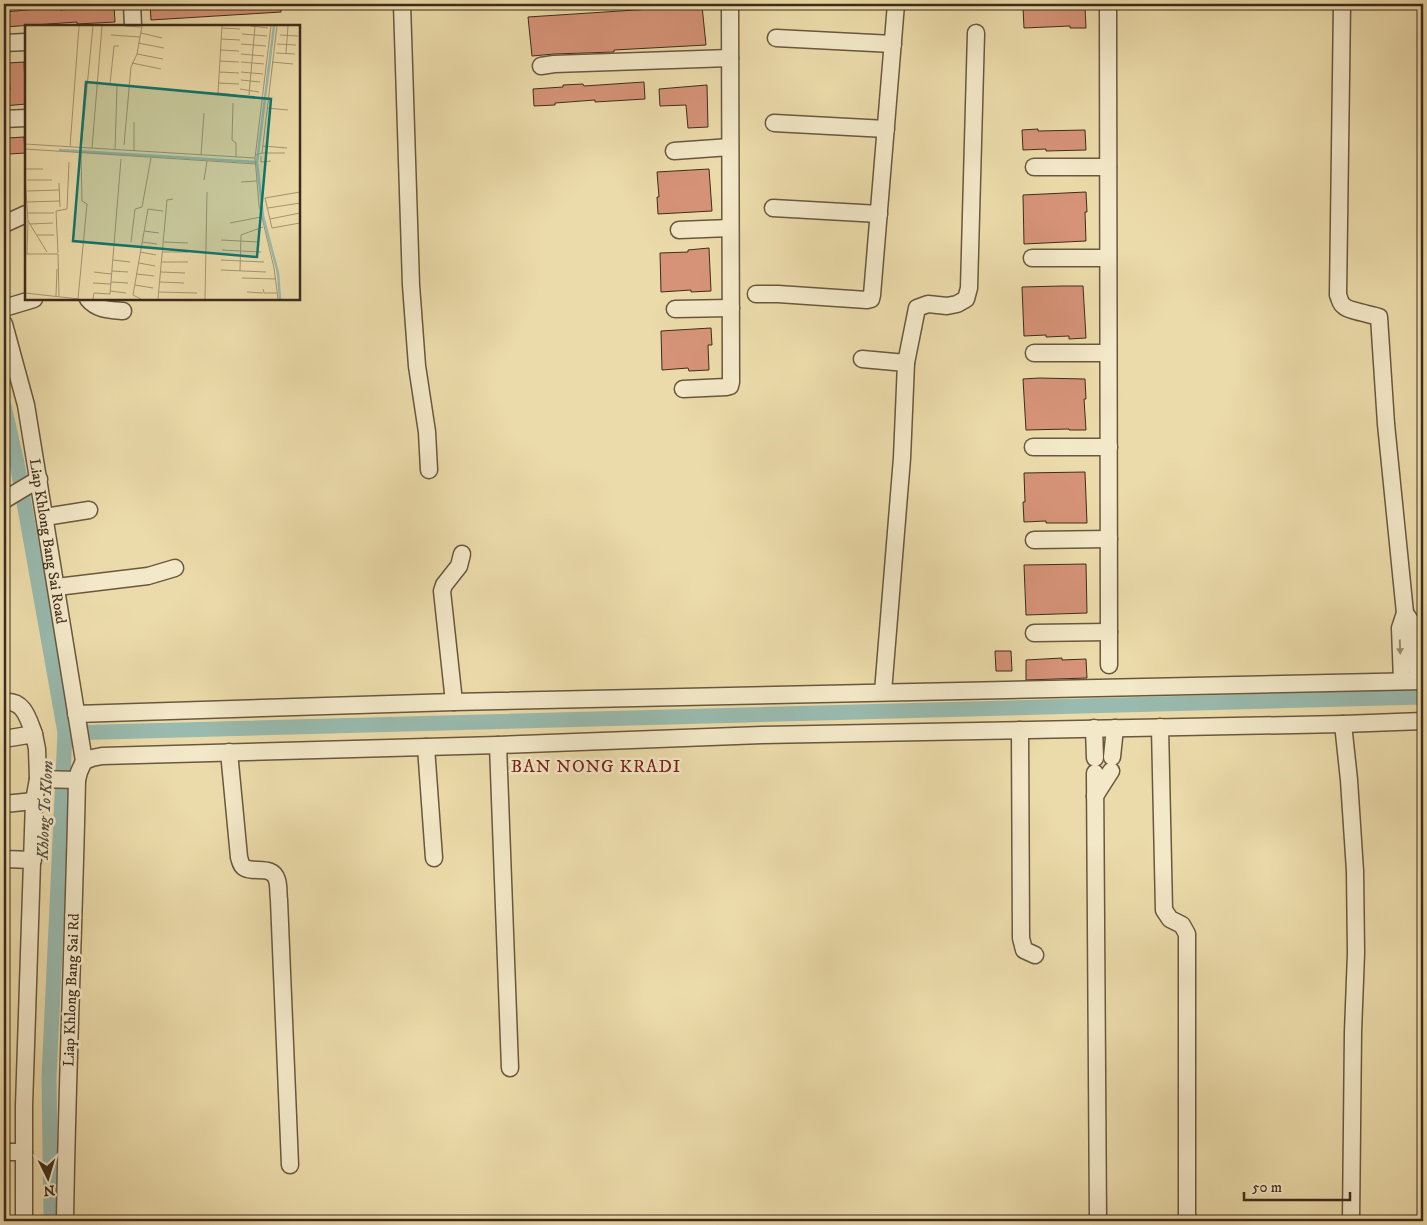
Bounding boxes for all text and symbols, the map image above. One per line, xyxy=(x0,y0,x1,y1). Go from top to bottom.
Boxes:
inset map xyxy=(25,25,300,300)
street label: Liap Khlong Bang Sai Road xyxy=(25,457,71,626)
one-way arrow xyxy=(1397,639,1405,655)
district label: BAN NONG KRADI xyxy=(511,756,681,778)
water label: Khlong To Klom xyxy=(32,760,58,861)
street label: Liap Khlong Bang Sai Rd xyxy=(59,913,84,1067)
north arrow xyxy=(22,1152,72,1202)
scale bar xyxy=(1244,1170,1351,1202)
text: 50 m xyxy=(1252,1178,1282,1197)
text: N xyxy=(42,1180,56,1199)

